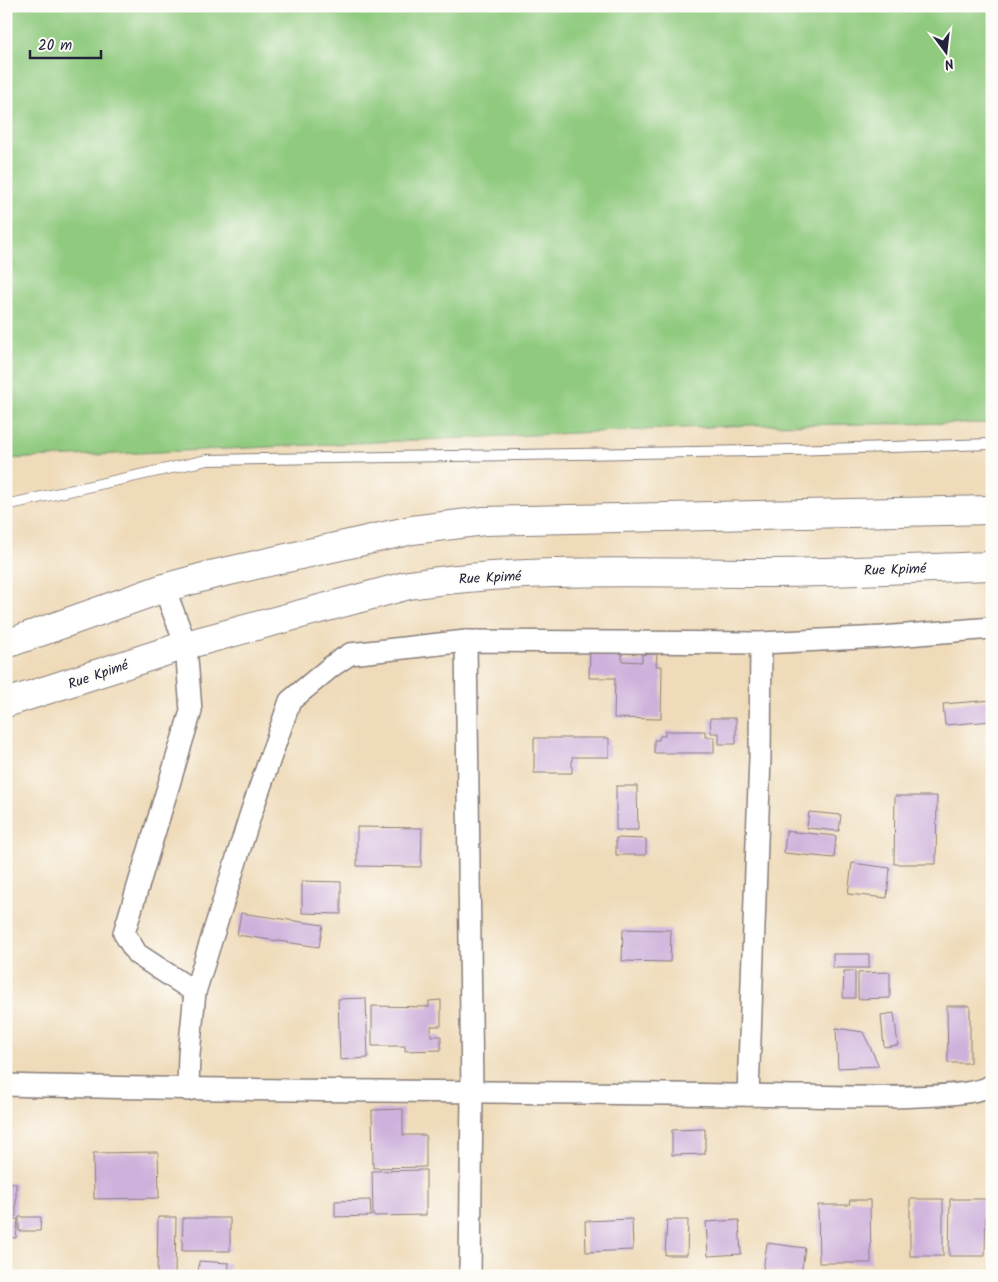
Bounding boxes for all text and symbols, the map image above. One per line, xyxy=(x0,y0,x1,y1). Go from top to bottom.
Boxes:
scale bar xyxy=(30,28,101,60)
north arrow xyxy=(920,28,970,78)
text: 20 m xyxy=(38,34,72,58)
text: N xyxy=(942,52,956,75)
street label: Rue Kpimé xyxy=(863,558,927,582)
street label: Rue Kpimé xyxy=(458,565,523,591)
street label: Rue Kpimé xyxy=(65,654,132,696)

